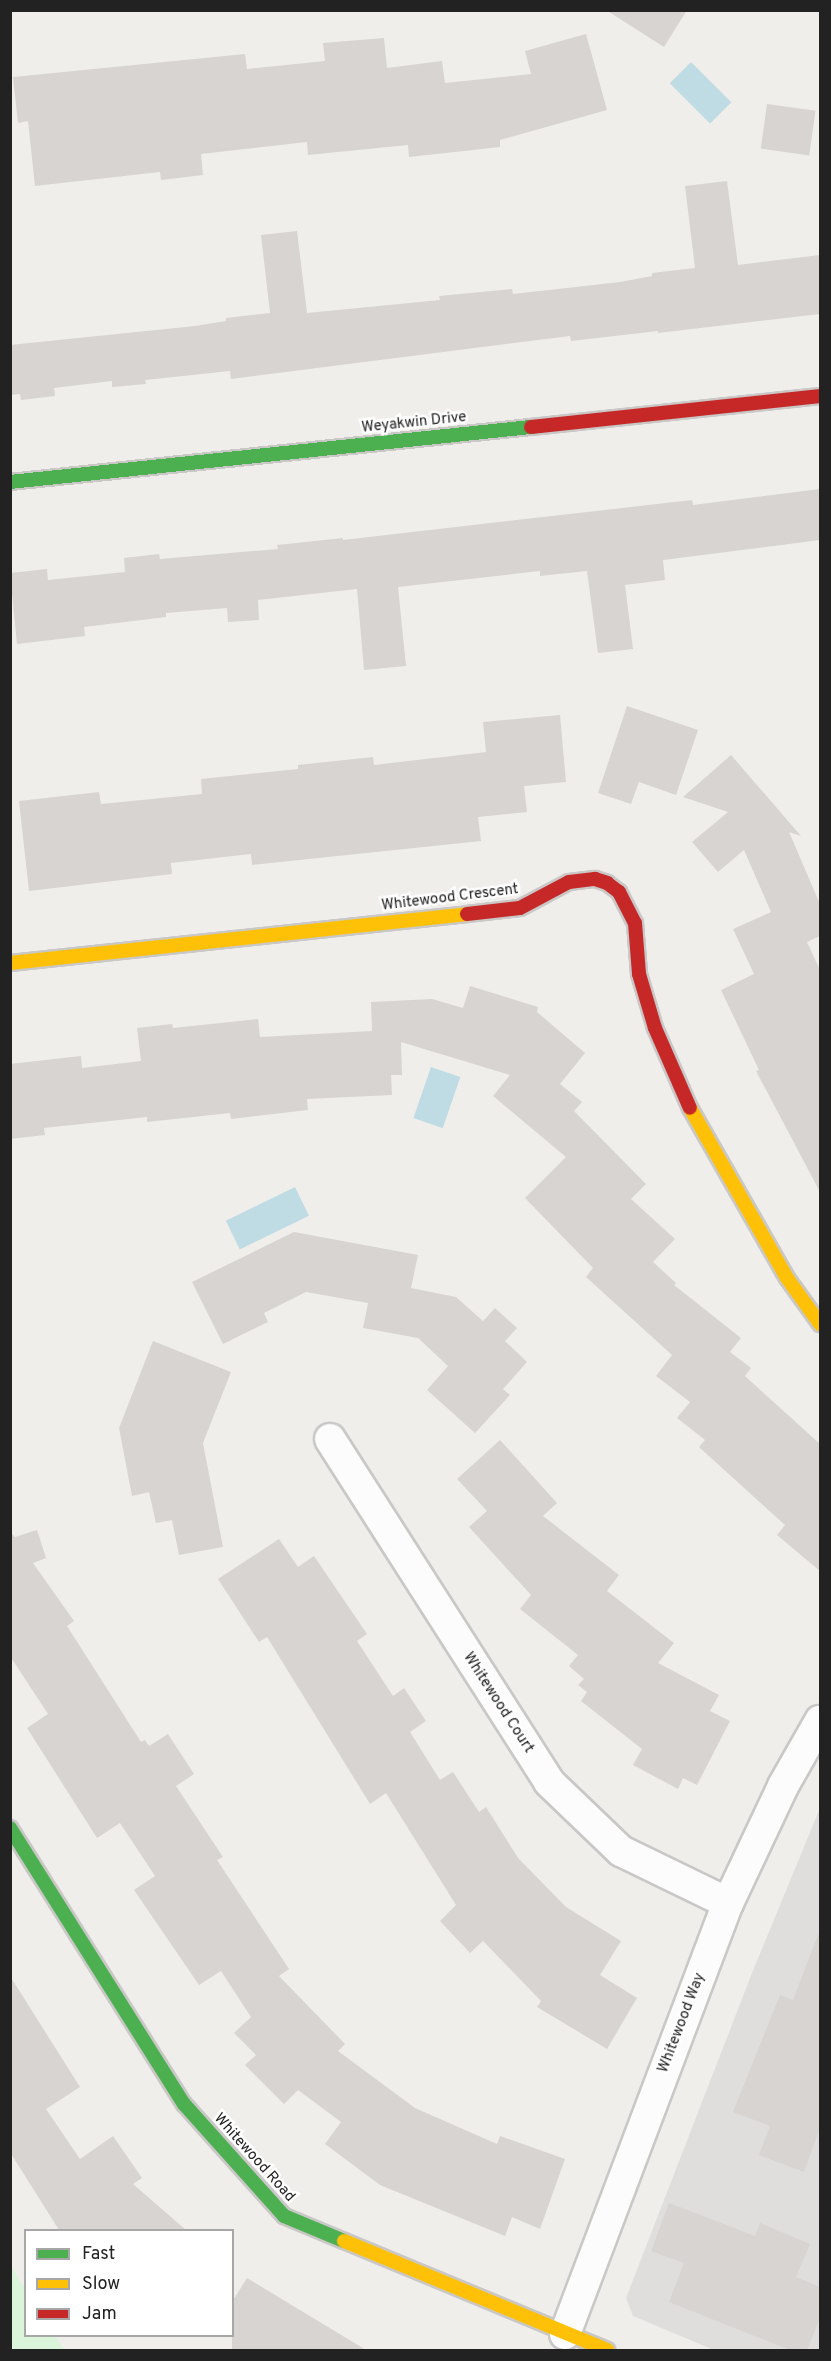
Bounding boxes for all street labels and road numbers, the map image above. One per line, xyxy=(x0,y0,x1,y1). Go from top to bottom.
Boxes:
street label: Weyakwin Drive xyxy=(361,409,467,437)
street label: Whitewood Crescent xyxy=(381,881,519,915)
street label: Whitewood Court xyxy=(459,1649,537,1757)
street label: Whitewood Way xyxy=(655,1970,709,2076)
street label: Whitewood Road xyxy=(210,2110,298,2206)

